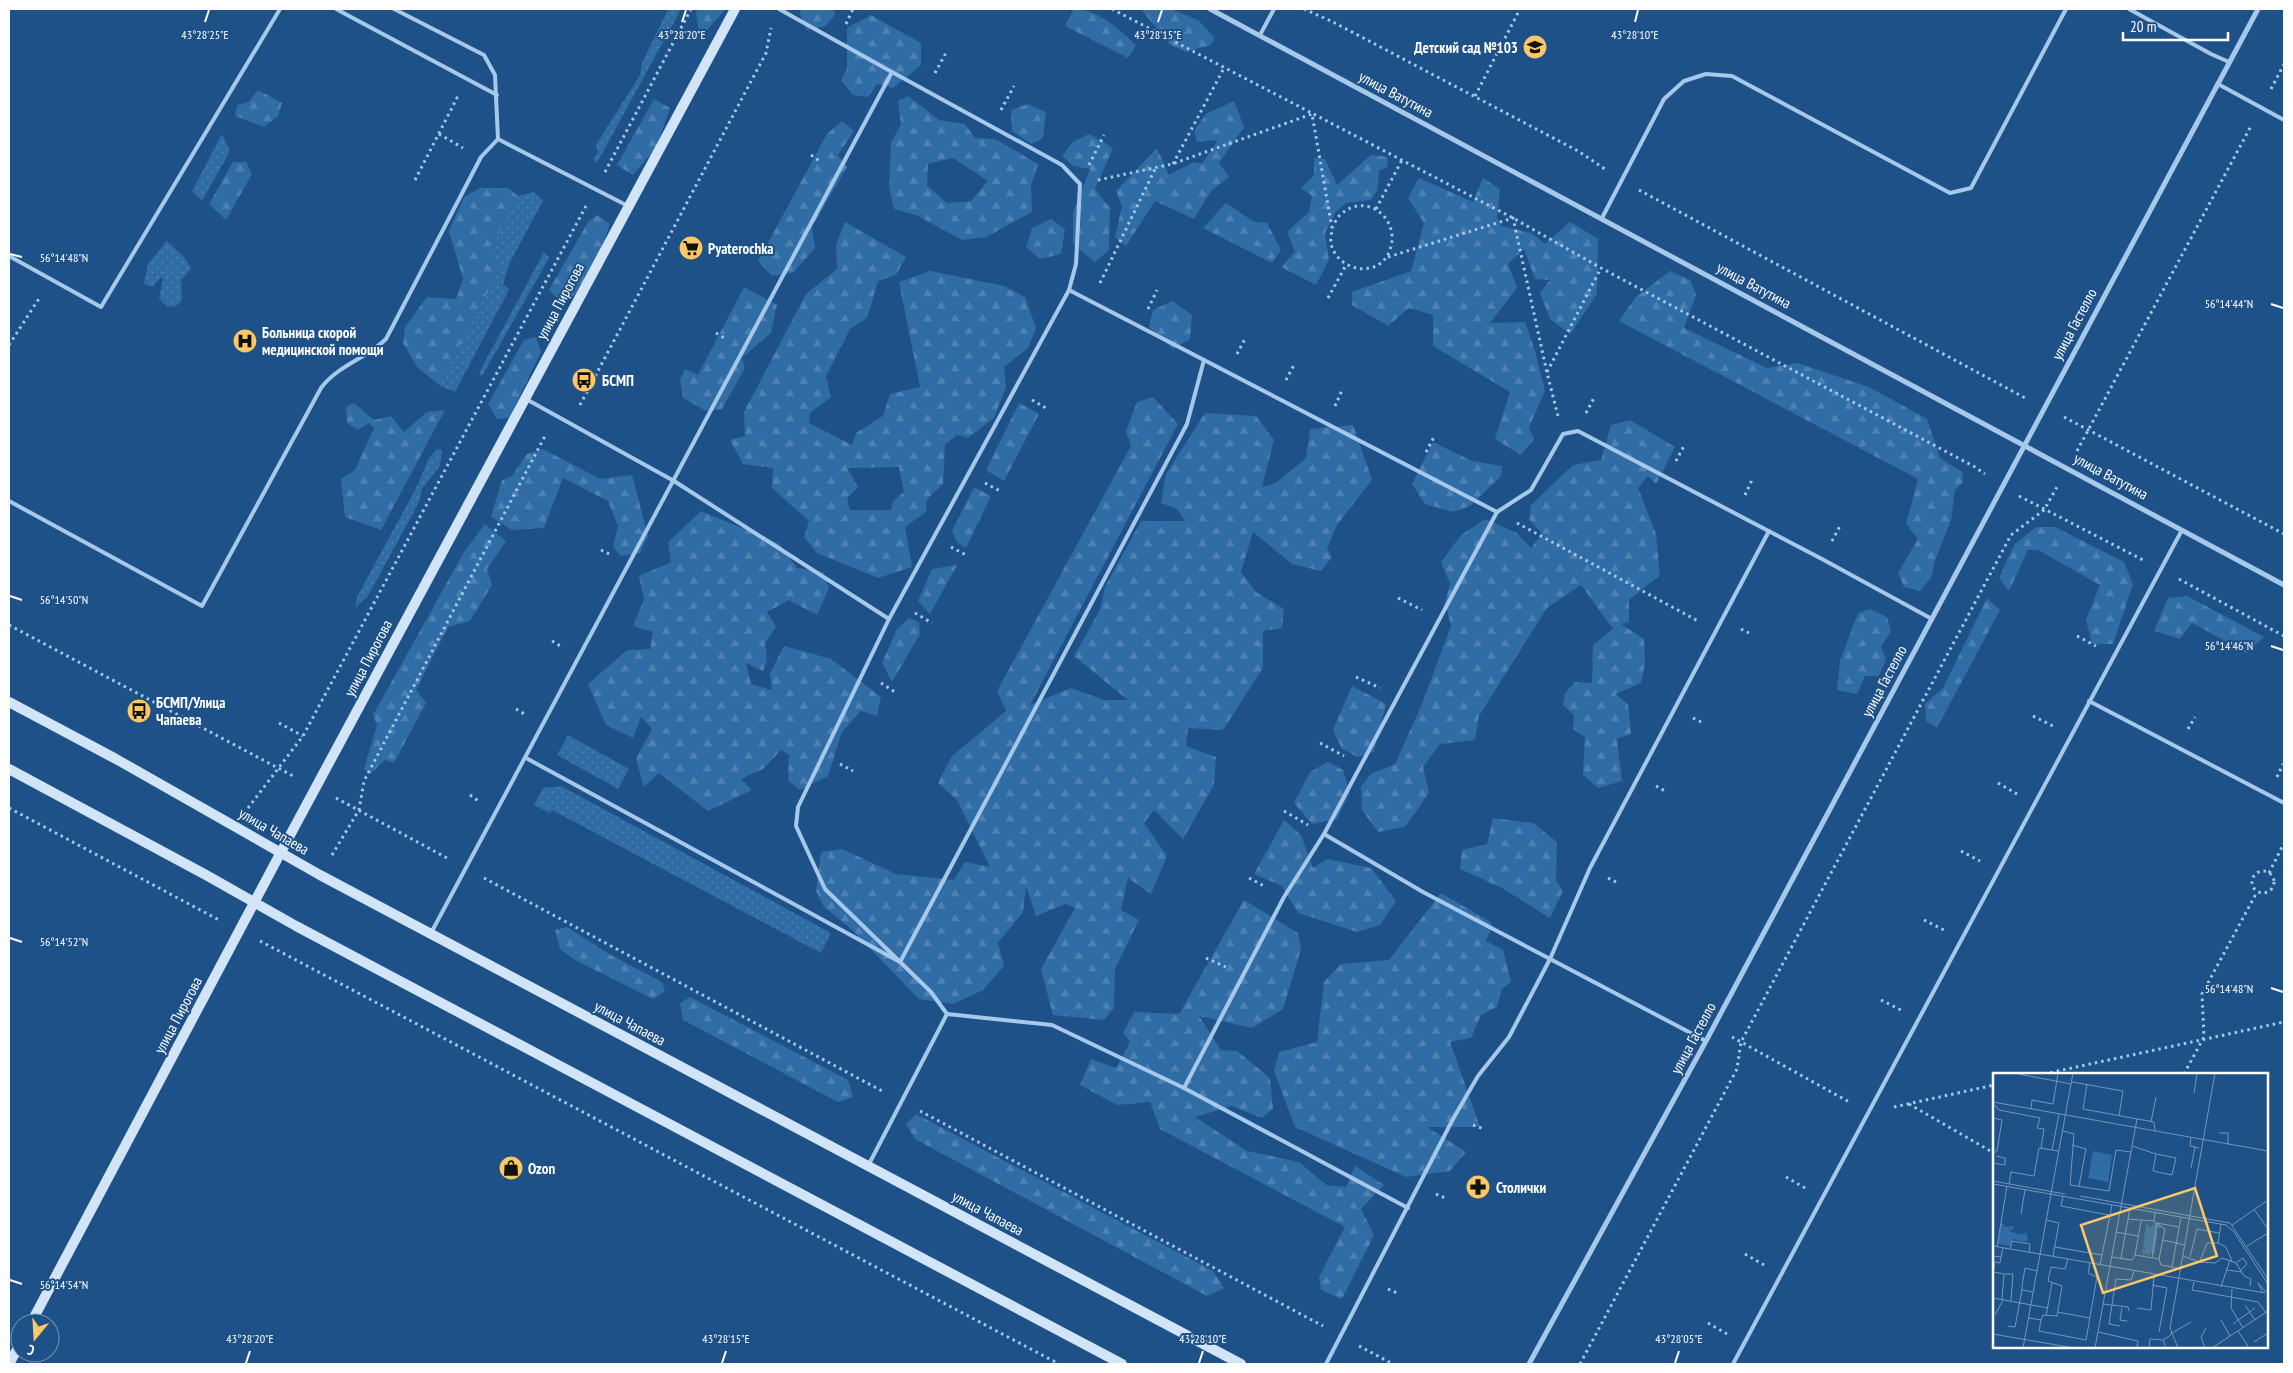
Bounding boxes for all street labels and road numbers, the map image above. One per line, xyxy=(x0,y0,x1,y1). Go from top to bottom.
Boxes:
street label: улица Ватутина xyxy=(1356,66,1436,122)
street label: улица Ватутина xyxy=(1714,257,1794,313)
street label: улица Пирогова xyxy=(532,259,588,343)
street label: улица Гастелло xyxy=(2047,285,2101,363)
street label: улица Ватутина xyxy=(2071,448,2151,504)
street label: улица Пирогова xyxy=(340,616,396,700)
street label: улица Гастелло xyxy=(1857,642,1911,720)
street label: улица Чапаева xyxy=(235,803,313,859)
street label: улица Пирогова xyxy=(150,973,206,1057)
street label: улица Чапаева xyxy=(591,996,669,1050)
street label: улица Гастелло xyxy=(1666,999,1720,1077)
street label: улица Чапаева xyxy=(949,1186,1027,1240)

